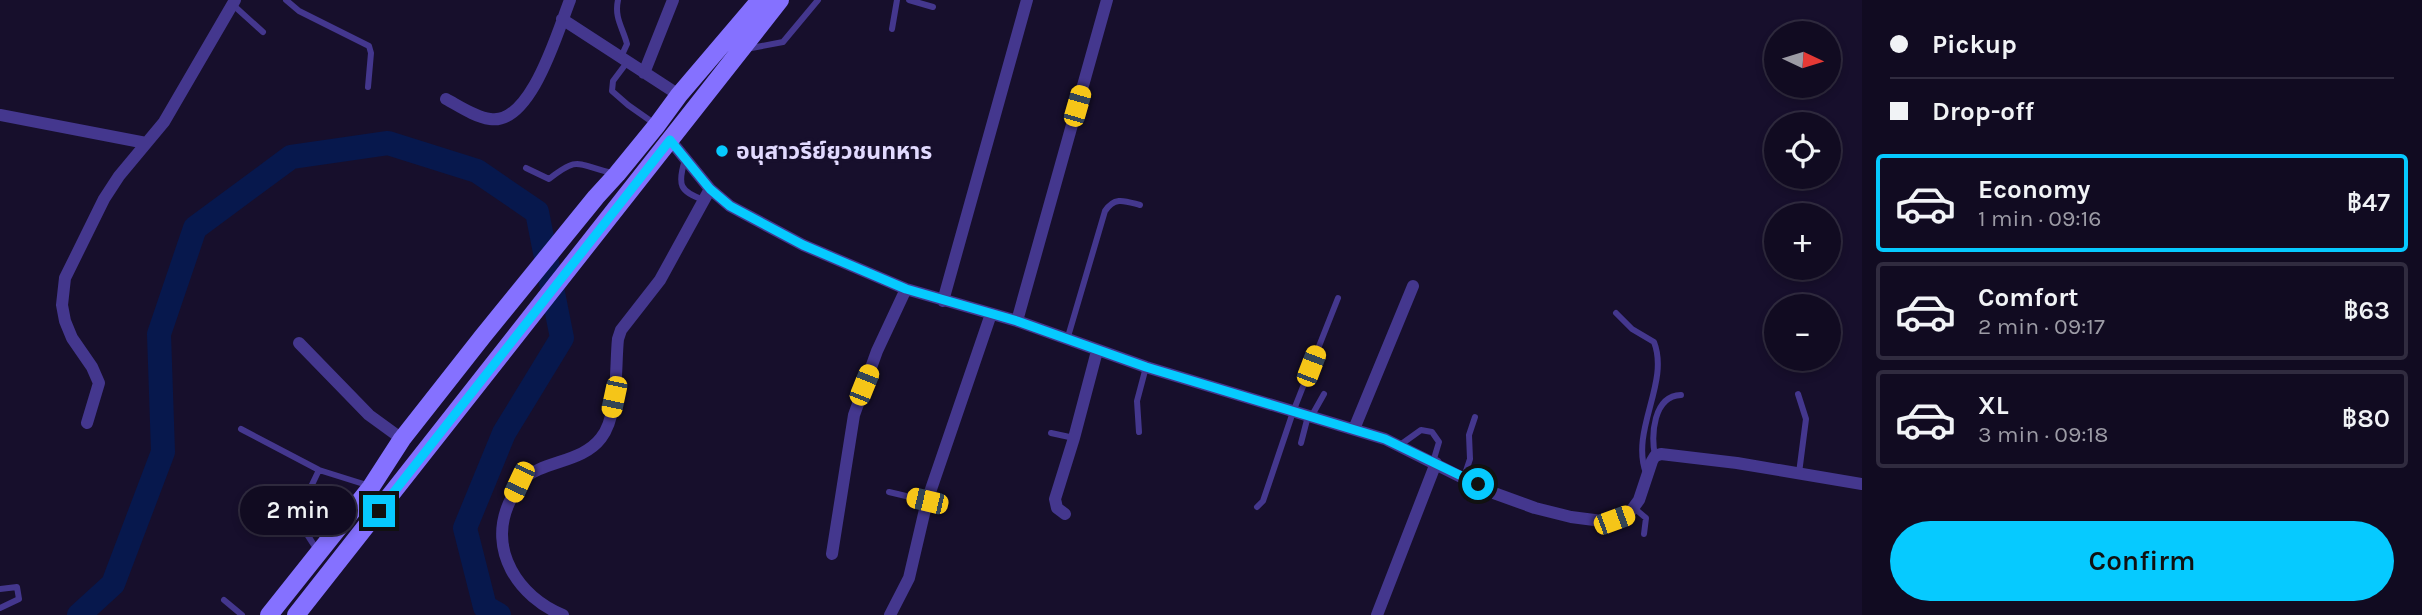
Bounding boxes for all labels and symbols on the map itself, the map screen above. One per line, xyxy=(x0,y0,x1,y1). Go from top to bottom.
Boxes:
north arrow xyxy=(1764,21,1841,98)
car xyxy=(1062,83,1093,129)
place label: อนุสาวรีย์ยุวชนทหาร xyxy=(736,138,932,165)
marker: อนุสาวรีย์ยุวชนทหาร xyxy=(714,143,730,159)
car xyxy=(1294,343,1329,389)
car xyxy=(847,362,882,408)
car xyxy=(600,374,629,420)
car xyxy=(501,459,538,505)
route start xyxy=(1462,468,1494,500)
callout: 2 min xyxy=(239,486,354,536)
car xyxy=(905,486,950,516)
route end xyxy=(363,495,395,527)
car xyxy=(1591,503,1638,537)

